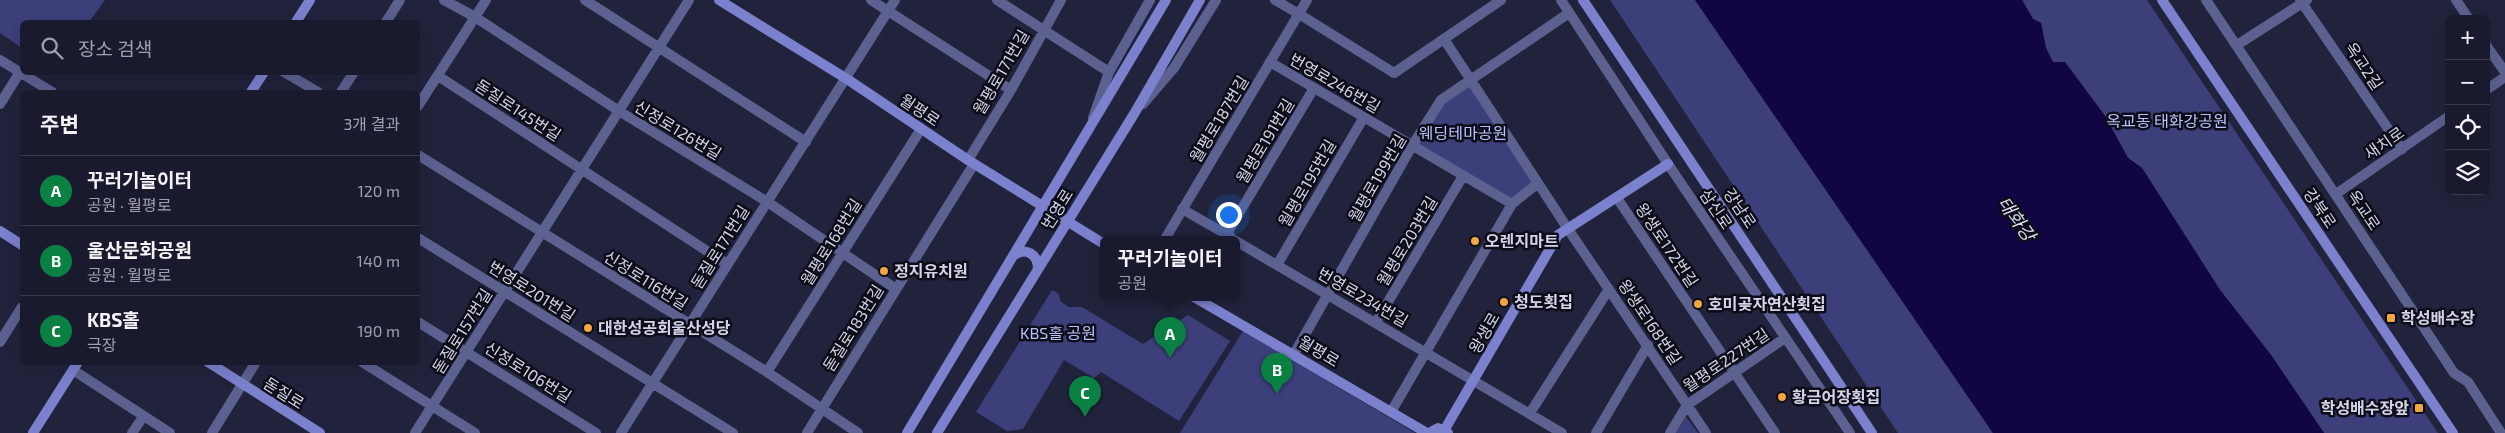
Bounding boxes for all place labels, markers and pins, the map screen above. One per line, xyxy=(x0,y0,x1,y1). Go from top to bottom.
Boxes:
place label: 오렌지마트 xyxy=(1485,231,1559,250)
marker: 오렌지마트 xyxy=(1469,235,1481,247)
place label: 정지유치원 xyxy=(894,261,968,280)
marker: 정지유치원 xyxy=(878,265,890,277)
place label: 청도횟집 xyxy=(1514,292,1573,311)
place label: 호미곶자연산횟집 xyxy=(1708,294,1826,313)
marker: 청도횟집 xyxy=(1498,296,1510,308)
marker: 호미곶자연산횟집 xyxy=(1692,298,1704,310)
place label: 학성배수장 xyxy=(2401,308,2475,327)
marker: 학성배수장 xyxy=(2385,312,2397,324)
pin: A xyxy=(1154,317,1186,358)
place label: 대한성공회울산성당 xyxy=(598,318,731,337)
marker: 대한성공회울산성당 xyxy=(582,322,594,334)
pin: B xyxy=(1261,353,1293,394)
pin: C xyxy=(1069,376,1101,417)
place label: 황금어장횟집 xyxy=(1792,387,1880,406)
marker: 황금어장횟집 xyxy=(1776,391,1788,403)
place label: 학성배수장앞 xyxy=(2321,398,2409,417)
marker: 학성배수장앞 xyxy=(2413,402,2425,414)

